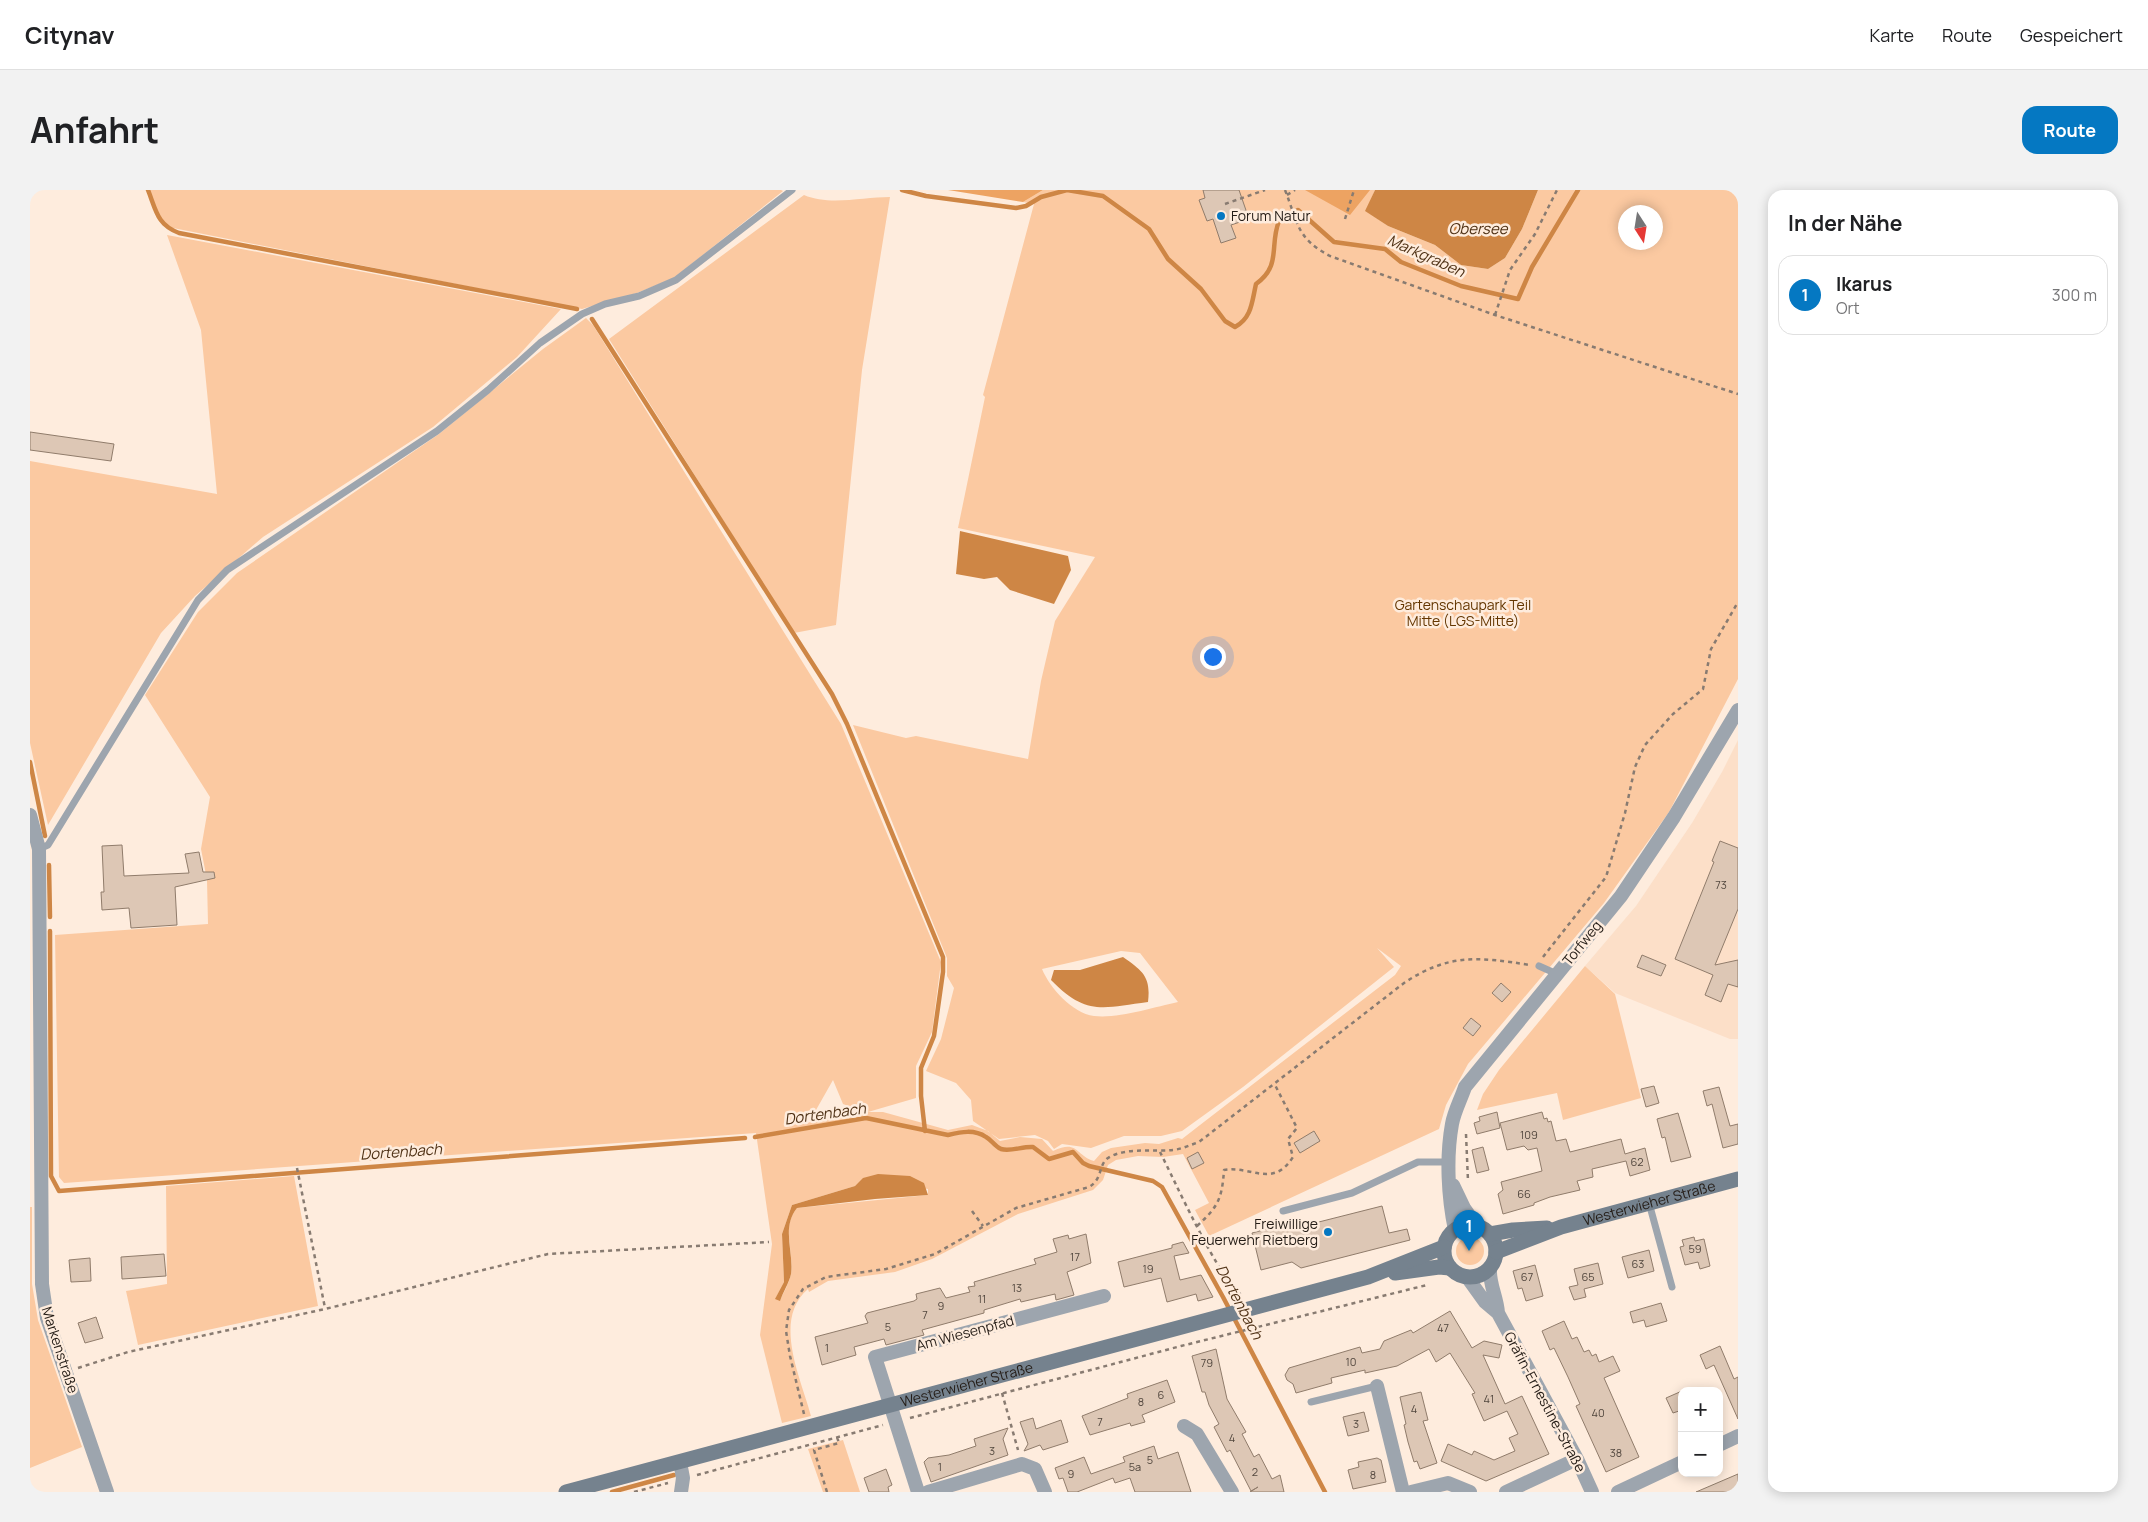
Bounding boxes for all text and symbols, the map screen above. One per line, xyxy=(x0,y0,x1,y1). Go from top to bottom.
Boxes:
text: Citynav xyxy=(25,18,115,51)
text: Karte xyxy=(1869,23,1914,47)
text: Route xyxy=(1942,23,1992,47)
text: Gespeichert xyxy=(2020,23,2123,47)
text: Anfahrt xyxy=(30,106,159,154)
button: Route xyxy=(2022,106,2118,154)
north arrow xyxy=(1618,205,1663,250)
place label: Forum Natur xyxy=(1231,206,1311,225)
text: In der Nähe xyxy=(1788,209,1902,237)
marker: Forum Natur xyxy=(1215,210,1227,222)
water label: Obersee xyxy=(1448,218,1509,239)
water label: Markgraben xyxy=(1384,229,1469,282)
text: Ikarus xyxy=(1836,271,1892,297)
text: 1 xyxy=(1801,284,1809,306)
text: 300 m xyxy=(2052,284,2097,306)
text: Ort xyxy=(1836,297,1860,319)
park label: Gartenschaupark Teil Mitte (LGS-Mitte) xyxy=(1395,595,1531,630)
your location xyxy=(1200,644,1226,670)
house number: 73 xyxy=(1715,877,1727,892)
street label: Torfweg xyxy=(1558,916,1606,969)
water label: Dortenbach xyxy=(783,1097,868,1130)
house number: 109 xyxy=(1520,1127,1538,1142)
water label: Dortenbach xyxy=(359,1138,444,1165)
house number: 62 xyxy=(1630,1154,1644,1169)
street label: Westerwieher Straße xyxy=(1581,1176,1717,1230)
house number: 66 xyxy=(1517,1186,1531,1201)
pin: 1 xyxy=(1453,1210,1485,1251)
place label: Freiwillige Feuerwehr Rietberg xyxy=(1191,1214,1318,1249)
marker: Freiwillige Feuerwehr Rietberg xyxy=(1322,1226,1334,1238)
house number: 59 xyxy=(1688,1241,1702,1256)
house number: 17 xyxy=(1070,1249,1080,1264)
house number: 63 xyxy=(1632,1256,1644,1271)
house number: 19 xyxy=(1142,1261,1154,1276)
water label: Dortenbach xyxy=(1211,1261,1268,1344)
house number: 67 xyxy=(1521,1269,1533,1284)
house number: 65 xyxy=(1581,1269,1595,1284)
house number: 13 xyxy=(1012,1280,1022,1295)
house number: 11 xyxy=(978,1291,986,1306)
house number: 9 xyxy=(938,1298,945,1313)
street label: Markenstraße xyxy=(38,1304,83,1395)
house number: 7 xyxy=(922,1307,928,1322)
street label: Am Wiesenpfad xyxy=(914,1310,1016,1355)
house number: 5 xyxy=(885,1319,891,1334)
house number: 47 xyxy=(1437,1320,1449,1335)
street label: Gräfin-Ernestine-Straße xyxy=(1500,1328,1591,1475)
house number: 1 xyxy=(825,1340,829,1355)
house number: 10 xyxy=(1345,1354,1357,1369)
house number: 79 xyxy=(1201,1355,1213,1370)
street label: Westerwieher Straße xyxy=(898,1357,1035,1411)
house number: 6 xyxy=(1158,1387,1165,1402)
map controls xyxy=(1678,1387,1723,1477)
button: + xyxy=(1678,1387,1723,1432)
house number: 41 xyxy=(1484,1391,1494,1406)
house number: 8 xyxy=(1138,1394,1144,1409)
house number: 4 xyxy=(1411,1401,1417,1416)
house number: 40 xyxy=(1591,1405,1605,1420)
house number: 7 xyxy=(1097,1414,1103,1429)
house number: 3 xyxy=(1353,1416,1359,1431)
house number: 4 xyxy=(1229,1430,1235,1445)
button: − xyxy=(1678,1432,1723,1477)
house number: 3 xyxy=(989,1443,995,1458)
house number: 38 xyxy=(1610,1445,1622,1460)
house number: 5 xyxy=(1147,1452,1153,1467)
house number: 1 xyxy=(938,1459,942,1474)
house number: 5a xyxy=(1129,1459,1141,1474)
house number: 2 xyxy=(1252,1464,1258,1479)
house number: 9 xyxy=(1068,1466,1075,1481)
house number: 8 xyxy=(1370,1467,1376,1482)

